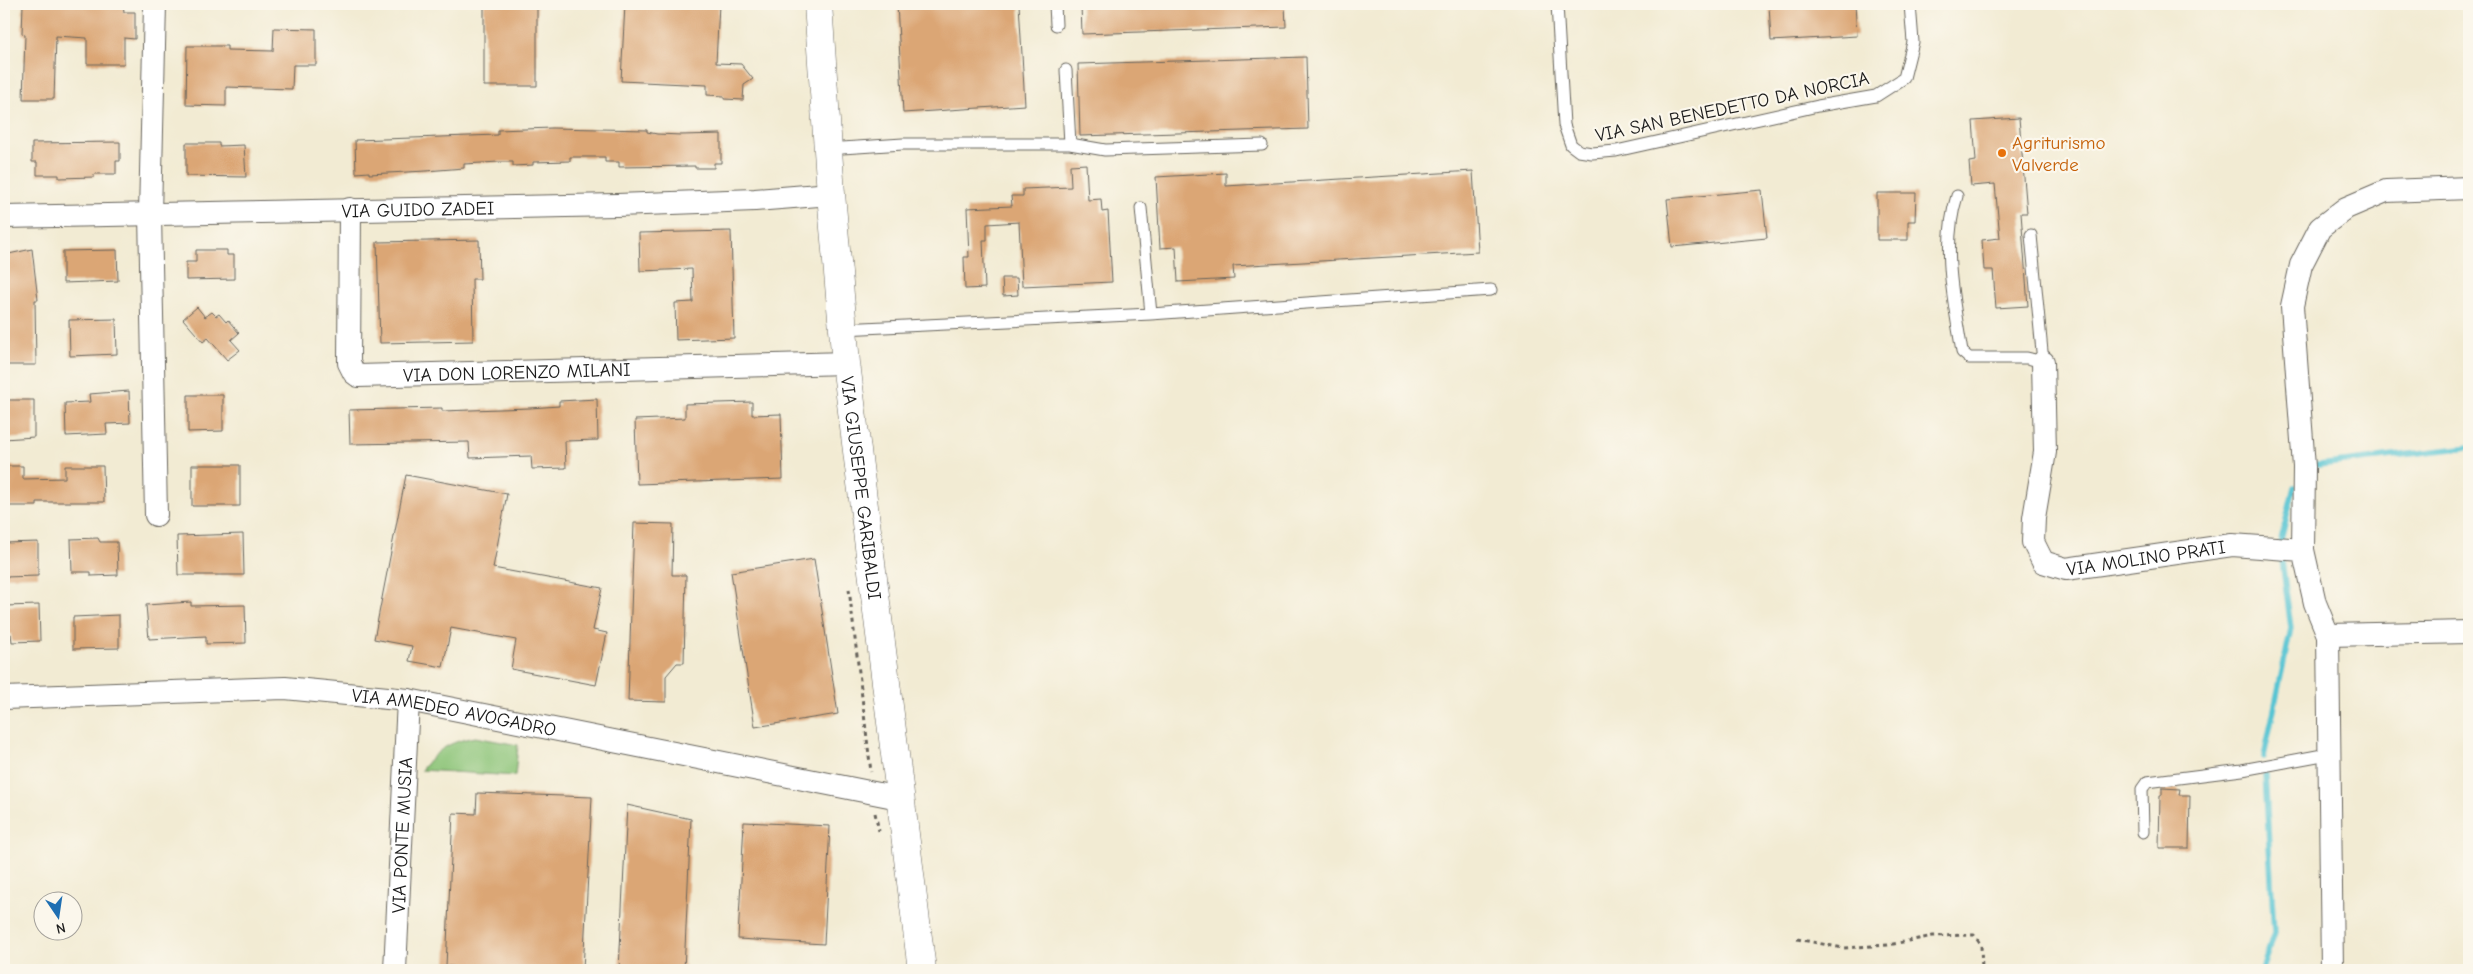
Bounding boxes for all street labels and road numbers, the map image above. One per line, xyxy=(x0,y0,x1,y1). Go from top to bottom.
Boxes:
street label: VIA SAN BENEDETTO DA NORCIA xyxy=(1593,67,1871,147)
street label: VIA GUIDO ZADEI xyxy=(341,197,495,222)
street label: VIA DON LORENZO MILANI xyxy=(403,359,631,387)
street label: VIA GIUSEPPE GARIBALDI xyxy=(836,375,886,601)
street label: VIA MOLINO PRATI xyxy=(2065,536,2227,581)
street label: VIA AMEDEO AVOGADRO xyxy=(351,685,558,741)
street label: VIA PONTE MUSIA xyxy=(388,757,417,914)

